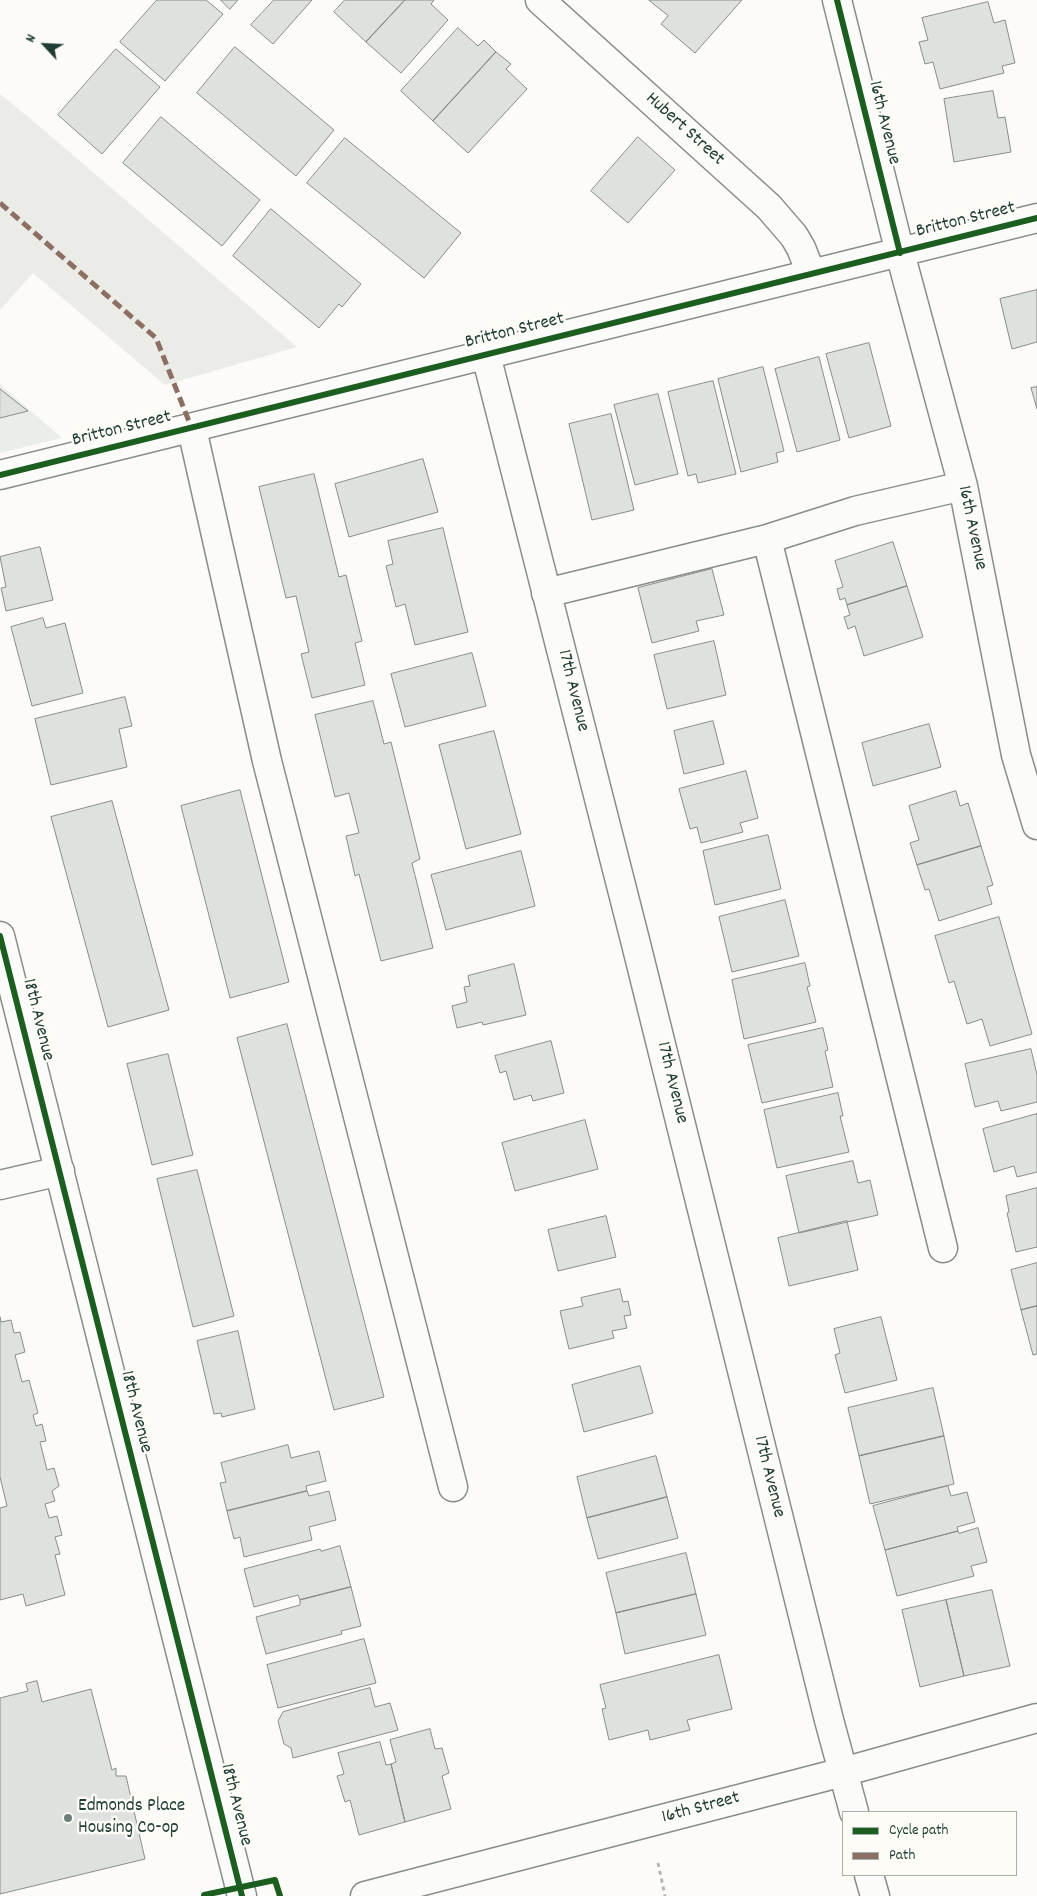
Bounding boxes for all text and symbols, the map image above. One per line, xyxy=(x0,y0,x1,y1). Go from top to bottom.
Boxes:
north arrow xyxy=(20,20,70,70)
text: N xyxy=(21,31,42,46)
street label: 16th Avenue xyxy=(862,79,904,167)
street label: Hubert Street xyxy=(640,88,728,172)
street label: Britton Street xyxy=(914,198,1018,244)
street label: Britton Street xyxy=(463,309,567,355)
street label: Britton Street xyxy=(70,407,174,453)
street label: 16th Avenue xyxy=(951,484,991,572)
street label: 17th Avenue xyxy=(551,648,593,734)
street label: 18th Avenue xyxy=(16,977,58,1063)
street label: 17th Avenue xyxy=(650,1040,692,1126)
street label: 18th Avenue xyxy=(114,1369,156,1455)
street label: 17th Avenue xyxy=(747,1434,789,1520)
street label: 18th Avenue xyxy=(214,1762,256,1848)
street label: 16th Street xyxy=(660,1788,742,1830)
place label: Edmonds Place Housing Co-op xyxy=(78,1796,185,1840)
legend xyxy=(842,1811,1017,1876)
marker: Edmonds Place Housing Co-op xyxy=(62,1812,74,1824)
text: Cycle path xyxy=(889,1820,948,1842)
text: Path xyxy=(889,1845,915,1867)

